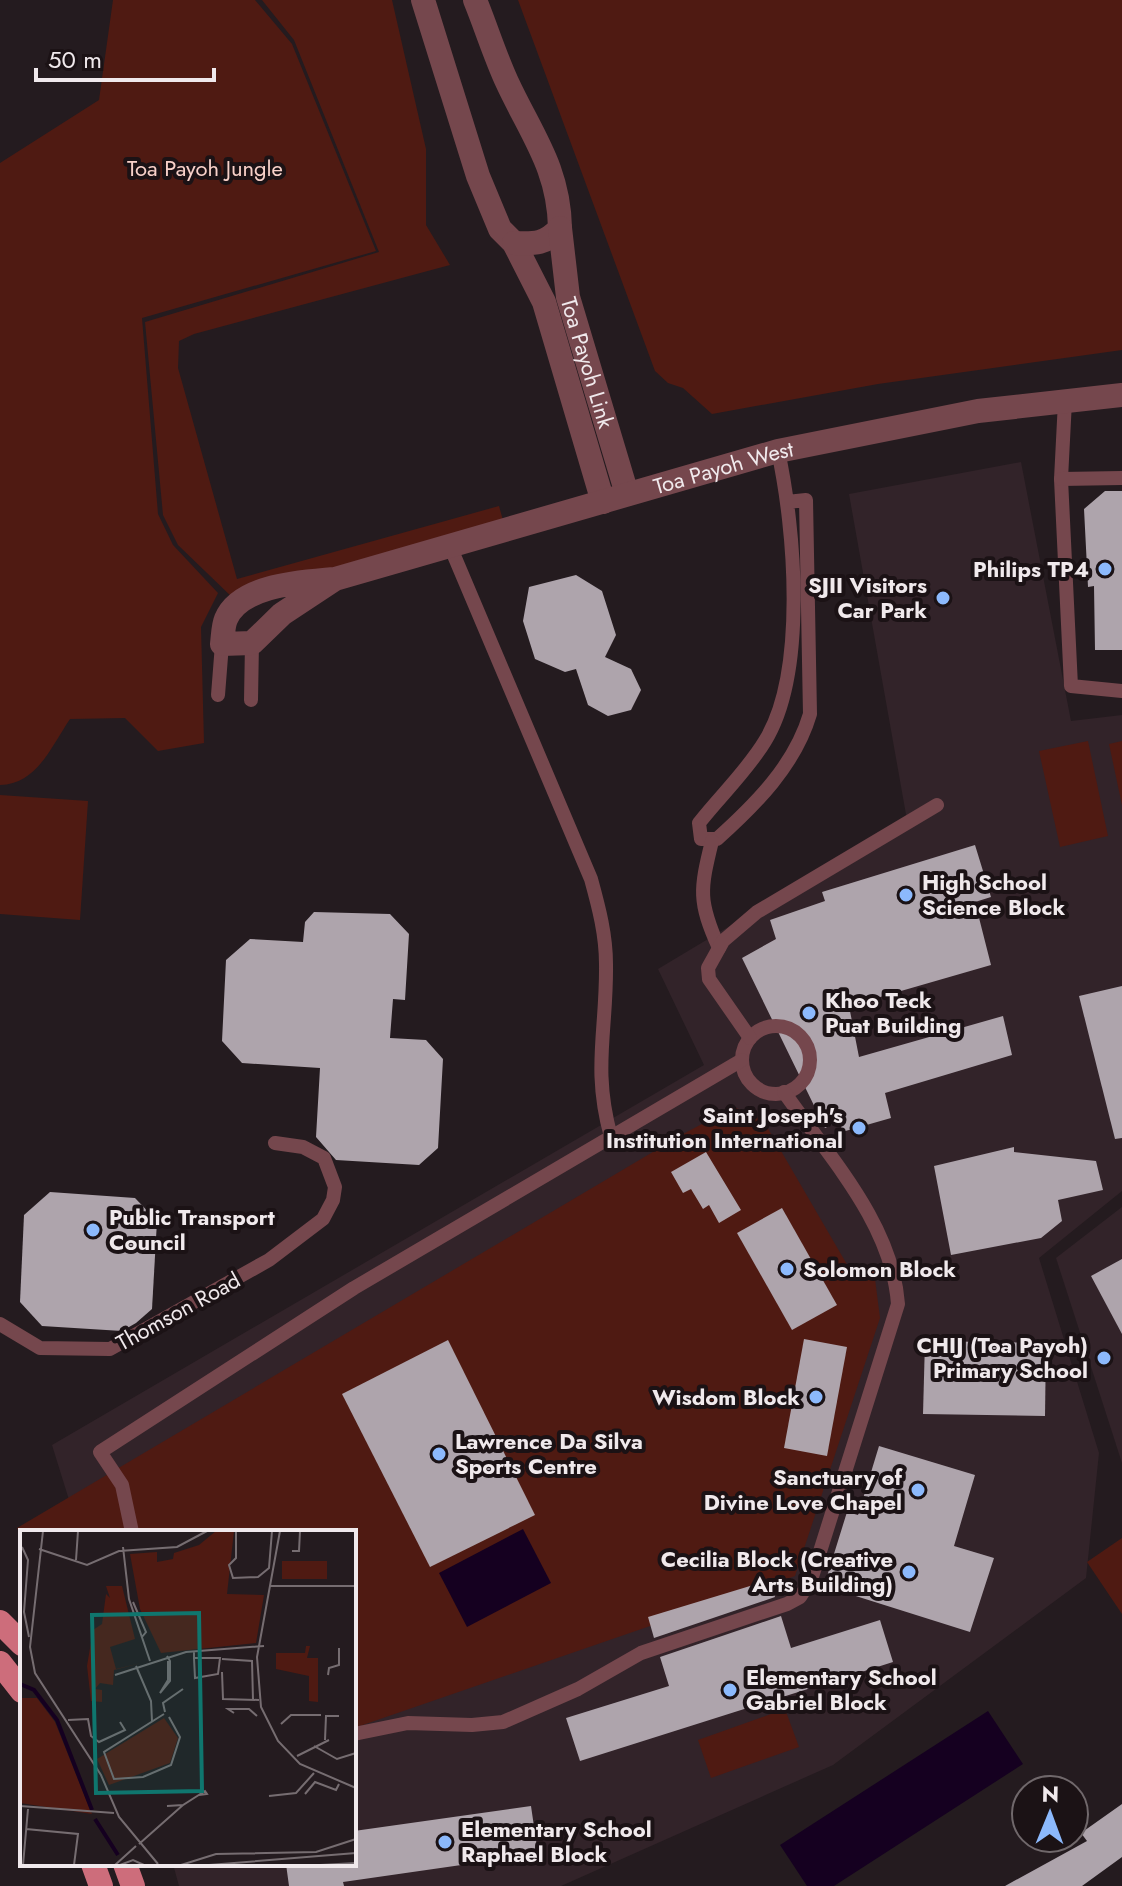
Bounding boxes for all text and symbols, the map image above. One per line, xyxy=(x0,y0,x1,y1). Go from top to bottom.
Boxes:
scale bar xyxy=(36,32,214,82)
text: 50 m xyxy=(48,42,102,77)
park label: Toa Payoh Jungle xyxy=(127,152,283,184)
street label: Toa Payoh Link xyxy=(553,293,623,432)
street label: Toa Payoh West xyxy=(649,432,797,502)
place label: Philips TP4 xyxy=(973,553,1089,585)
marker: Philips TP4 xyxy=(1096,560,1114,578)
place label: SJII Visitors Car Park xyxy=(808,569,927,626)
marker: SJII Visitors Car Park xyxy=(934,589,952,607)
place label: High School Science Block xyxy=(922,866,1065,923)
marker: High School Science Block xyxy=(897,886,915,904)
place label: Khoo Teck Puat Building xyxy=(825,984,961,1041)
marker: Khoo Teck Puat Building xyxy=(800,1004,818,1022)
place label: Saint Joseph's Institution International xyxy=(606,1099,843,1156)
marker: Saint Joseph's Institution International xyxy=(850,1119,868,1137)
place label: Public Transport Council xyxy=(109,1201,275,1258)
marker: Public Transport Council xyxy=(84,1221,102,1239)
place label: Solomon Block xyxy=(803,1253,956,1285)
marker: Solomon Block xyxy=(778,1260,796,1278)
street label: Thomson Road xyxy=(110,1264,246,1358)
place label: CHIJ (Toa Payoh) Primary School xyxy=(916,1329,1088,1386)
marker: CHIJ (Toa Payoh) Primary School xyxy=(1095,1349,1113,1367)
place label: Wisdom Block xyxy=(652,1381,800,1413)
marker: Wisdom Block xyxy=(807,1388,825,1406)
place label: Lawrence Da Silva Sports Centre xyxy=(455,1425,643,1482)
marker: Lawrence Da Silva Sports Centre xyxy=(430,1445,448,1463)
place label: Sanctuary of Divine Love Chapel xyxy=(704,1461,903,1518)
marker: Sanctuary of Divine Love Chapel xyxy=(909,1481,927,1499)
inset map xyxy=(20,1530,356,1866)
place label: Cecilia Block (Creative Arts Building) xyxy=(661,1543,893,1600)
marker: Cecilia Block (Creative Arts Building) xyxy=(900,1563,918,1581)
place label: Elementary School Gabriel Block xyxy=(746,1661,937,1718)
marker: Elementary School Gabriel Block xyxy=(721,1681,739,1699)
north arrow xyxy=(1010,1774,1090,1854)
text: N xyxy=(1041,1778,1059,1810)
place label: Elementary School Raphael Block xyxy=(461,1813,652,1870)
marker: Elementary School Raphael Block xyxy=(436,1833,454,1851)

